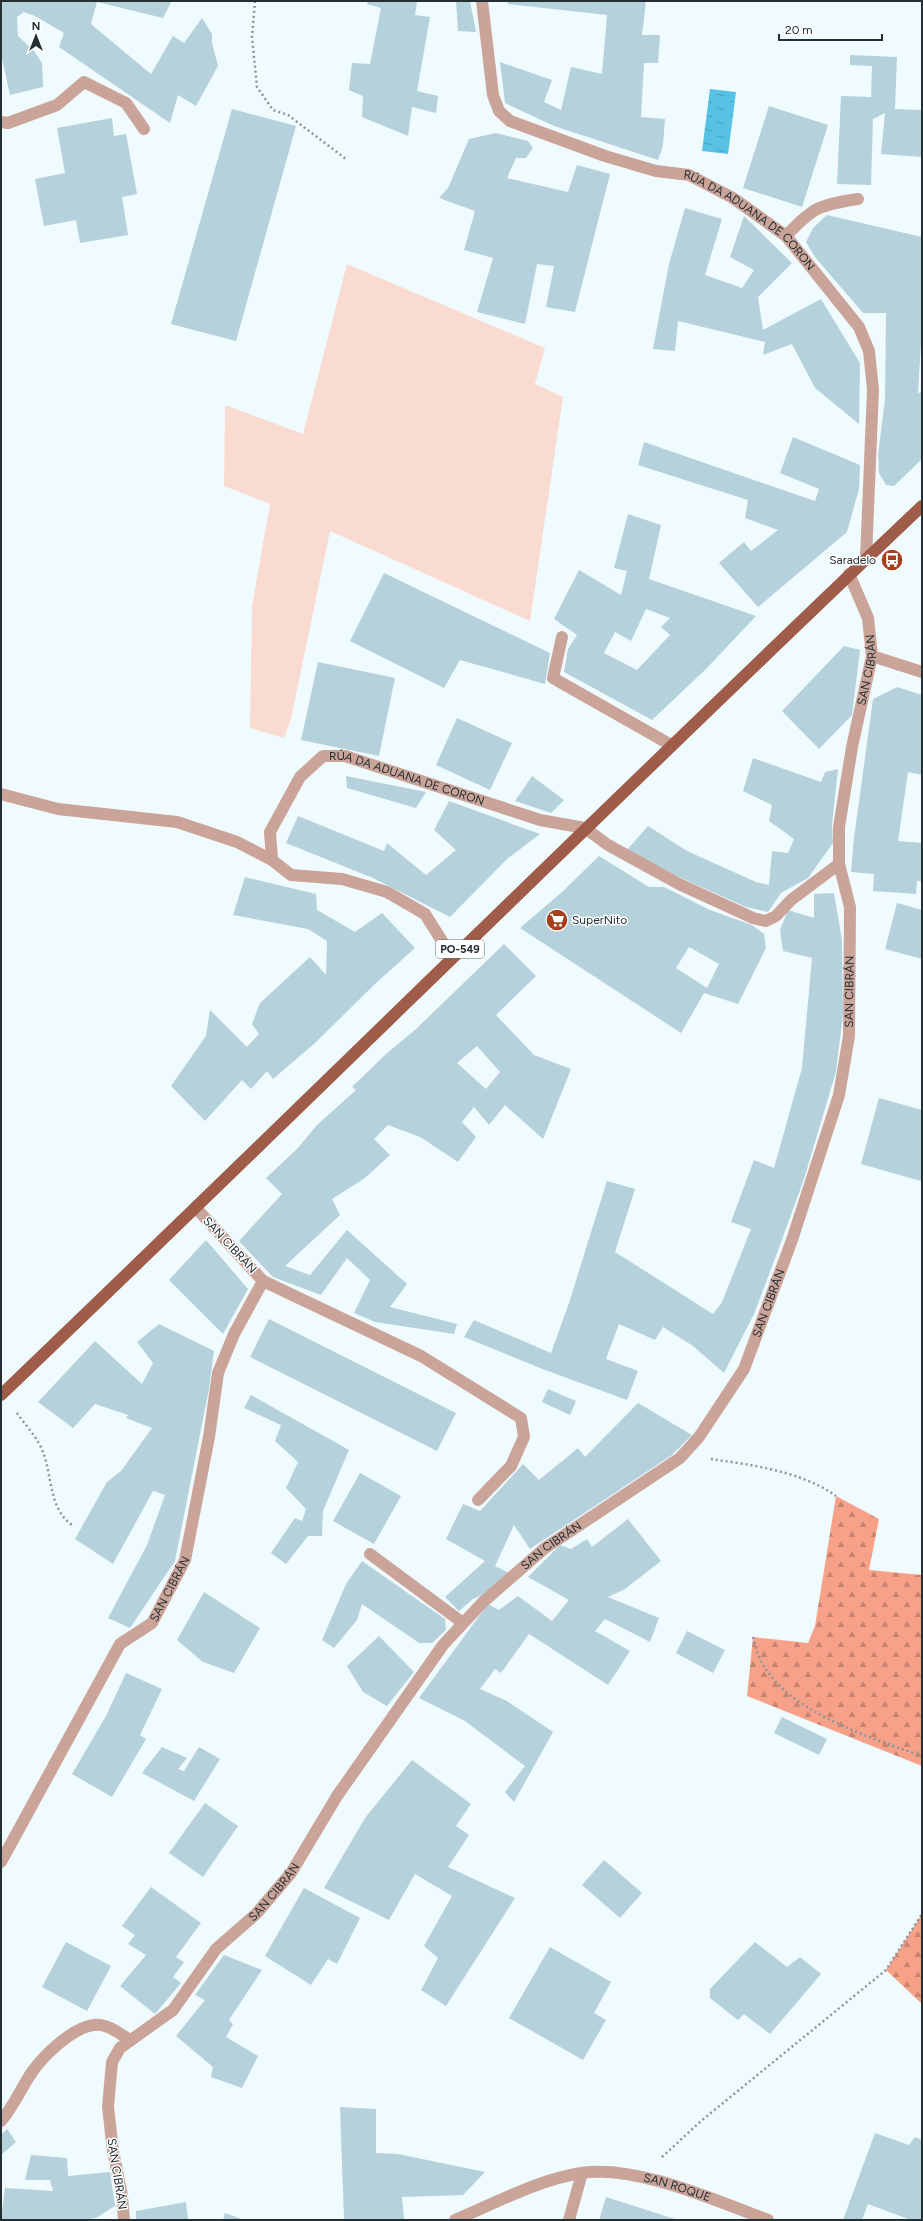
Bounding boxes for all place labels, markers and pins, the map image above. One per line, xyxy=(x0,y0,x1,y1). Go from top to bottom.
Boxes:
bus stop icon: Saradelo xyxy=(879,547,905,573)
place label: Saradelo xyxy=(829,553,876,567)
supermarket icon: SuperNito xyxy=(544,907,570,933)
place label: SuperNito xyxy=(572,913,627,927)

